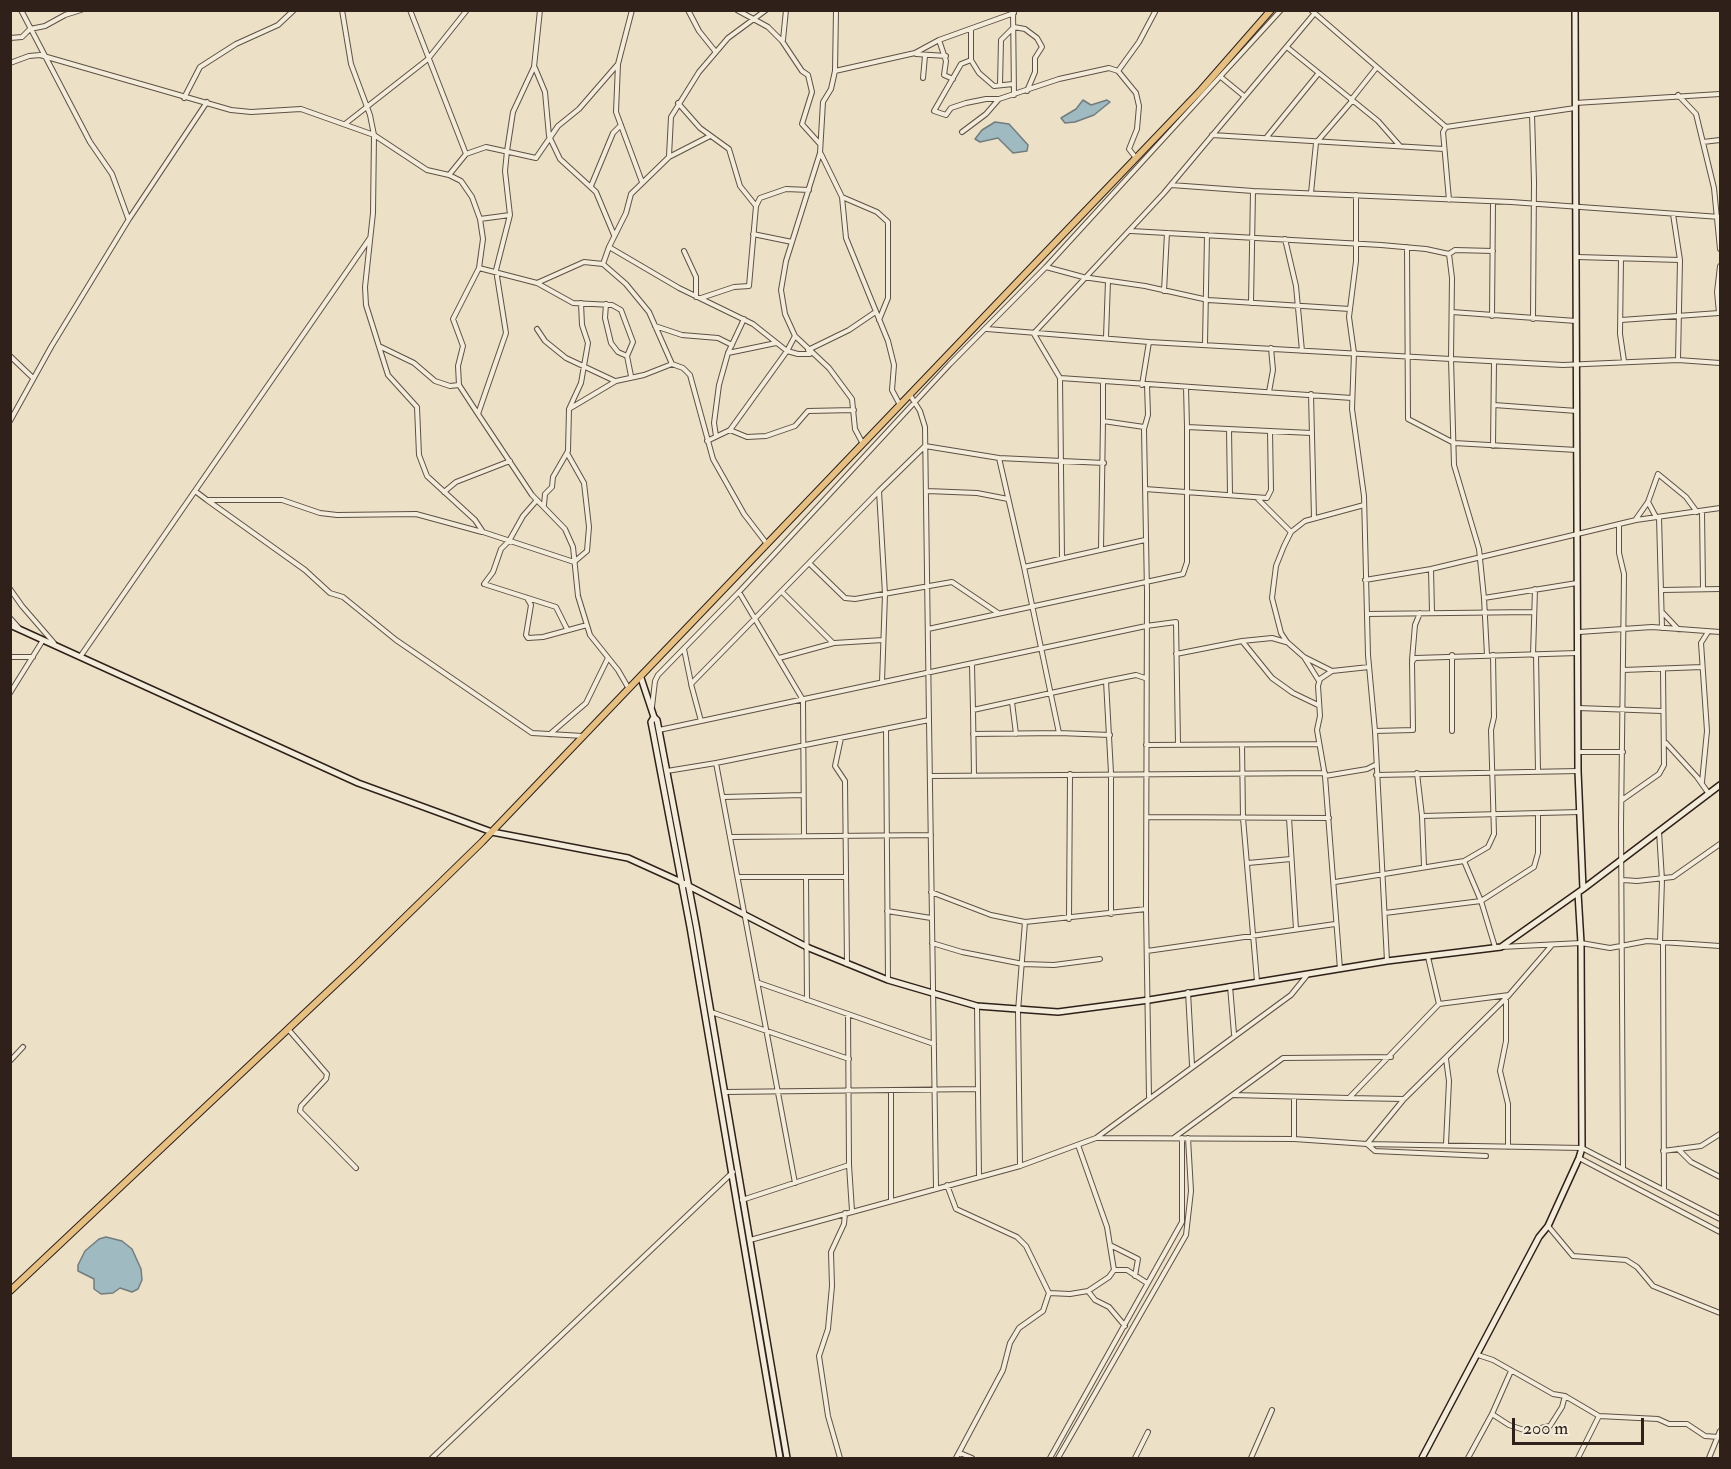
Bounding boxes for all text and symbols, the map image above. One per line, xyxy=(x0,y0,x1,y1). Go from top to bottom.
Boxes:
scale bar xyxy=(1515,1406,1647,1444)
text: 200 m xyxy=(1523,1417,1568,1440)

